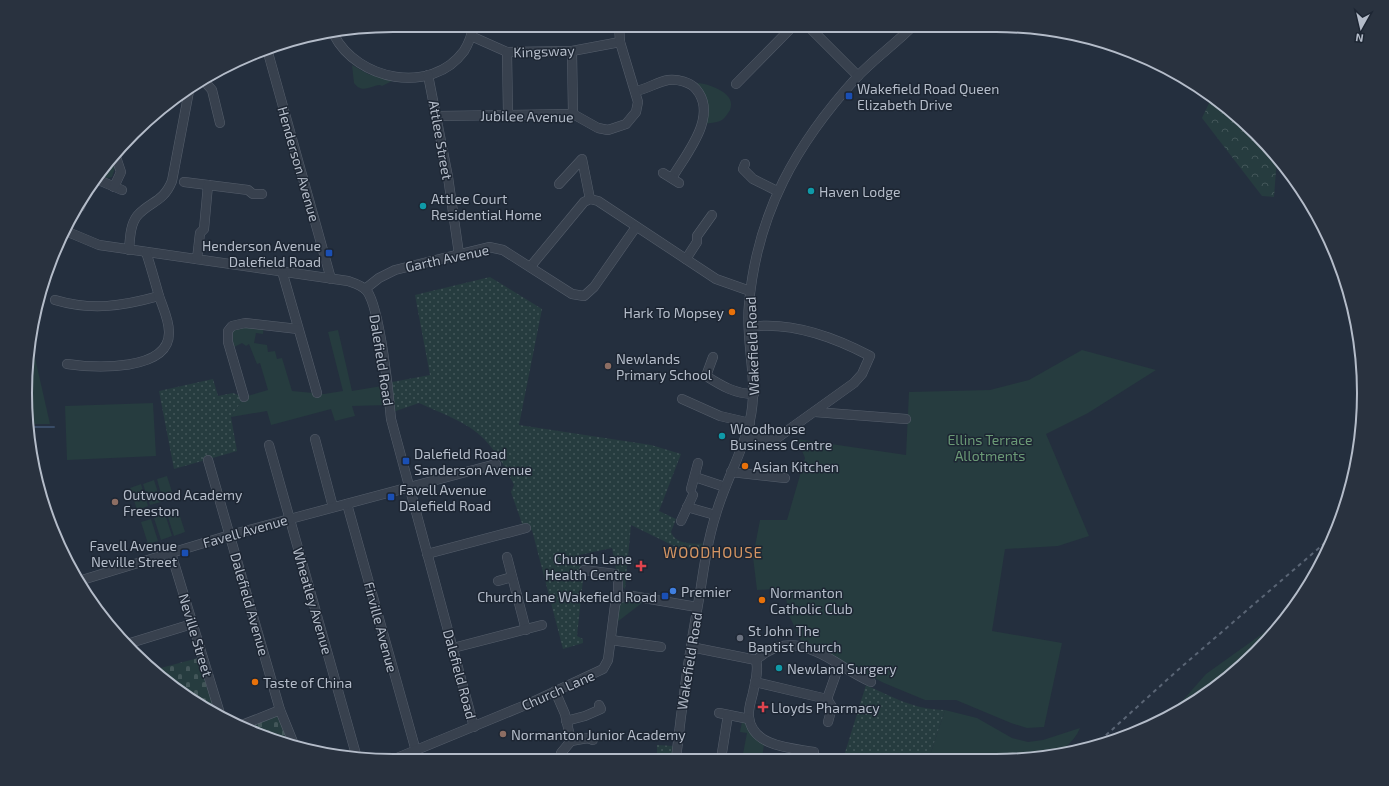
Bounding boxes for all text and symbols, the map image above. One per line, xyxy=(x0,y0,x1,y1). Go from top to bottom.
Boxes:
north arrow xyxy=(1341,8,1381,48)
text: N xyxy=(1355,31,1364,45)
street label: Kingsway xyxy=(513,41,576,61)
place label: Wakefield Road Queen Elizabeth Drive xyxy=(857,80,999,113)
marker: Wakefield Road Queen Elizabeth Drive xyxy=(844,91,854,101)
street label: Attlee Street xyxy=(426,99,456,181)
street label: Henderson Avenue xyxy=(274,104,324,224)
street label: Jubilee Avenue xyxy=(480,107,574,125)
place label: Haven Lodge xyxy=(819,183,901,200)
marker: Haven Lodge xyxy=(806,186,816,196)
place label: Attlee Court Residential Home xyxy=(431,190,542,223)
marker: Attlee Court Residential Home xyxy=(418,201,428,211)
place label: Henderson Avenue Dalefield Road xyxy=(202,237,321,270)
street label: Garth Avenue xyxy=(404,241,490,275)
marker: Henderson Avenue Dalefield Road xyxy=(324,248,334,258)
street label: Wakefield Road xyxy=(742,296,762,396)
place label: Hark To Mopsey xyxy=(624,304,725,321)
marker: Hark To Mopsey xyxy=(727,307,737,317)
street label: Dalefield Road xyxy=(366,313,398,407)
place label: Newlands Primary School xyxy=(616,350,713,383)
marker: Newlands Primary School xyxy=(603,361,613,371)
place label: Woodhouse Business Centre xyxy=(730,420,832,453)
marker: Woodhouse Business Centre xyxy=(717,431,727,441)
park label: Ellins Terrace Allotments xyxy=(948,431,1032,464)
place label: Dalefield Road Sanderson Avenue xyxy=(414,445,532,478)
marker: Dalefield Road Sanderson Avenue xyxy=(401,456,411,466)
place label: Asian Kitchen xyxy=(753,458,839,475)
marker: Asian Kitchen xyxy=(740,461,750,471)
place label: Favell Avenue Dalefield Road xyxy=(399,481,491,514)
place label: Outwood Academy Freeston xyxy=(123,486,243,519)
marker: Favell Avenue Dalefield Road xyxy=(386,492,396,502)
marker: Outwood Academy Freeston xyxy=(110,497,120,507)
street label: Favell Avenue xyxy=(201,511,289,551)
place label: Favell Avenue Neville Street xyxy=(90,537,177,570)
district label: WOODHOUSE xyxy=(663,543,763,561)
street label: Wheatley Avenue xyxy=(290,546,336,656)
marker: Favell Avenue Neville Street xyxy=(180,548,190,558)
street label: Dalefield Avenue xyxy=(227,550,273,658)
place label: Church Lane Health Centre xyxy=(545,550,632,583)
marker: Church Lane Health Centre xyxy=(635,560,647,572)
street label: Firville Avenue xyxy=(361,580,401,674)
place label: Premier xyxy=(681,583,731,600)
place label: Normanton Catholic Club xyxy=(770,584,853,617)
marker: Premier xyxy=(668,586,678,596)
place label: Church Lane Wakefield Road xyxy=(477,588,657,605)
street label: Neville Street xyxy=(175,591,217,679)
marker: Church Lane Wakefield Road xyxy=(660,591,670,601)
marker: Normanton Catholic Club xyxy=(757,595,767,605)
street label: Wakefield Road xyxy=(673,611,705,711)
place label: St John The Baptist Church xyxy=(748,622,841,655)
street label: Dalefield Road xyxy=(440,627,480,721)
marker: St John The Baptist Church xyxy=(735,633,745,643)
place label: Newland Surgery xyxy=(787,660,897,677)
marker: Newland Surgery xyxy=(774,663,784,673)
street label: Church Lane xyxy=(519,666,597,714)
place label: Taste of China xyxy=(263,674,352,691)
marker: Taste of China xyxy=(250,677,260,687)
place label: Lloyds Pharmacy xyxy=(771,699,880,716)
marker: Lloyds Pharmacy xyxy=(758,702,768,712)
place label: Normanton Junior Academy xyxy=(511,726,686,743)
marker: Normanton Junior Academy xyxy=(498,729,508,739)

